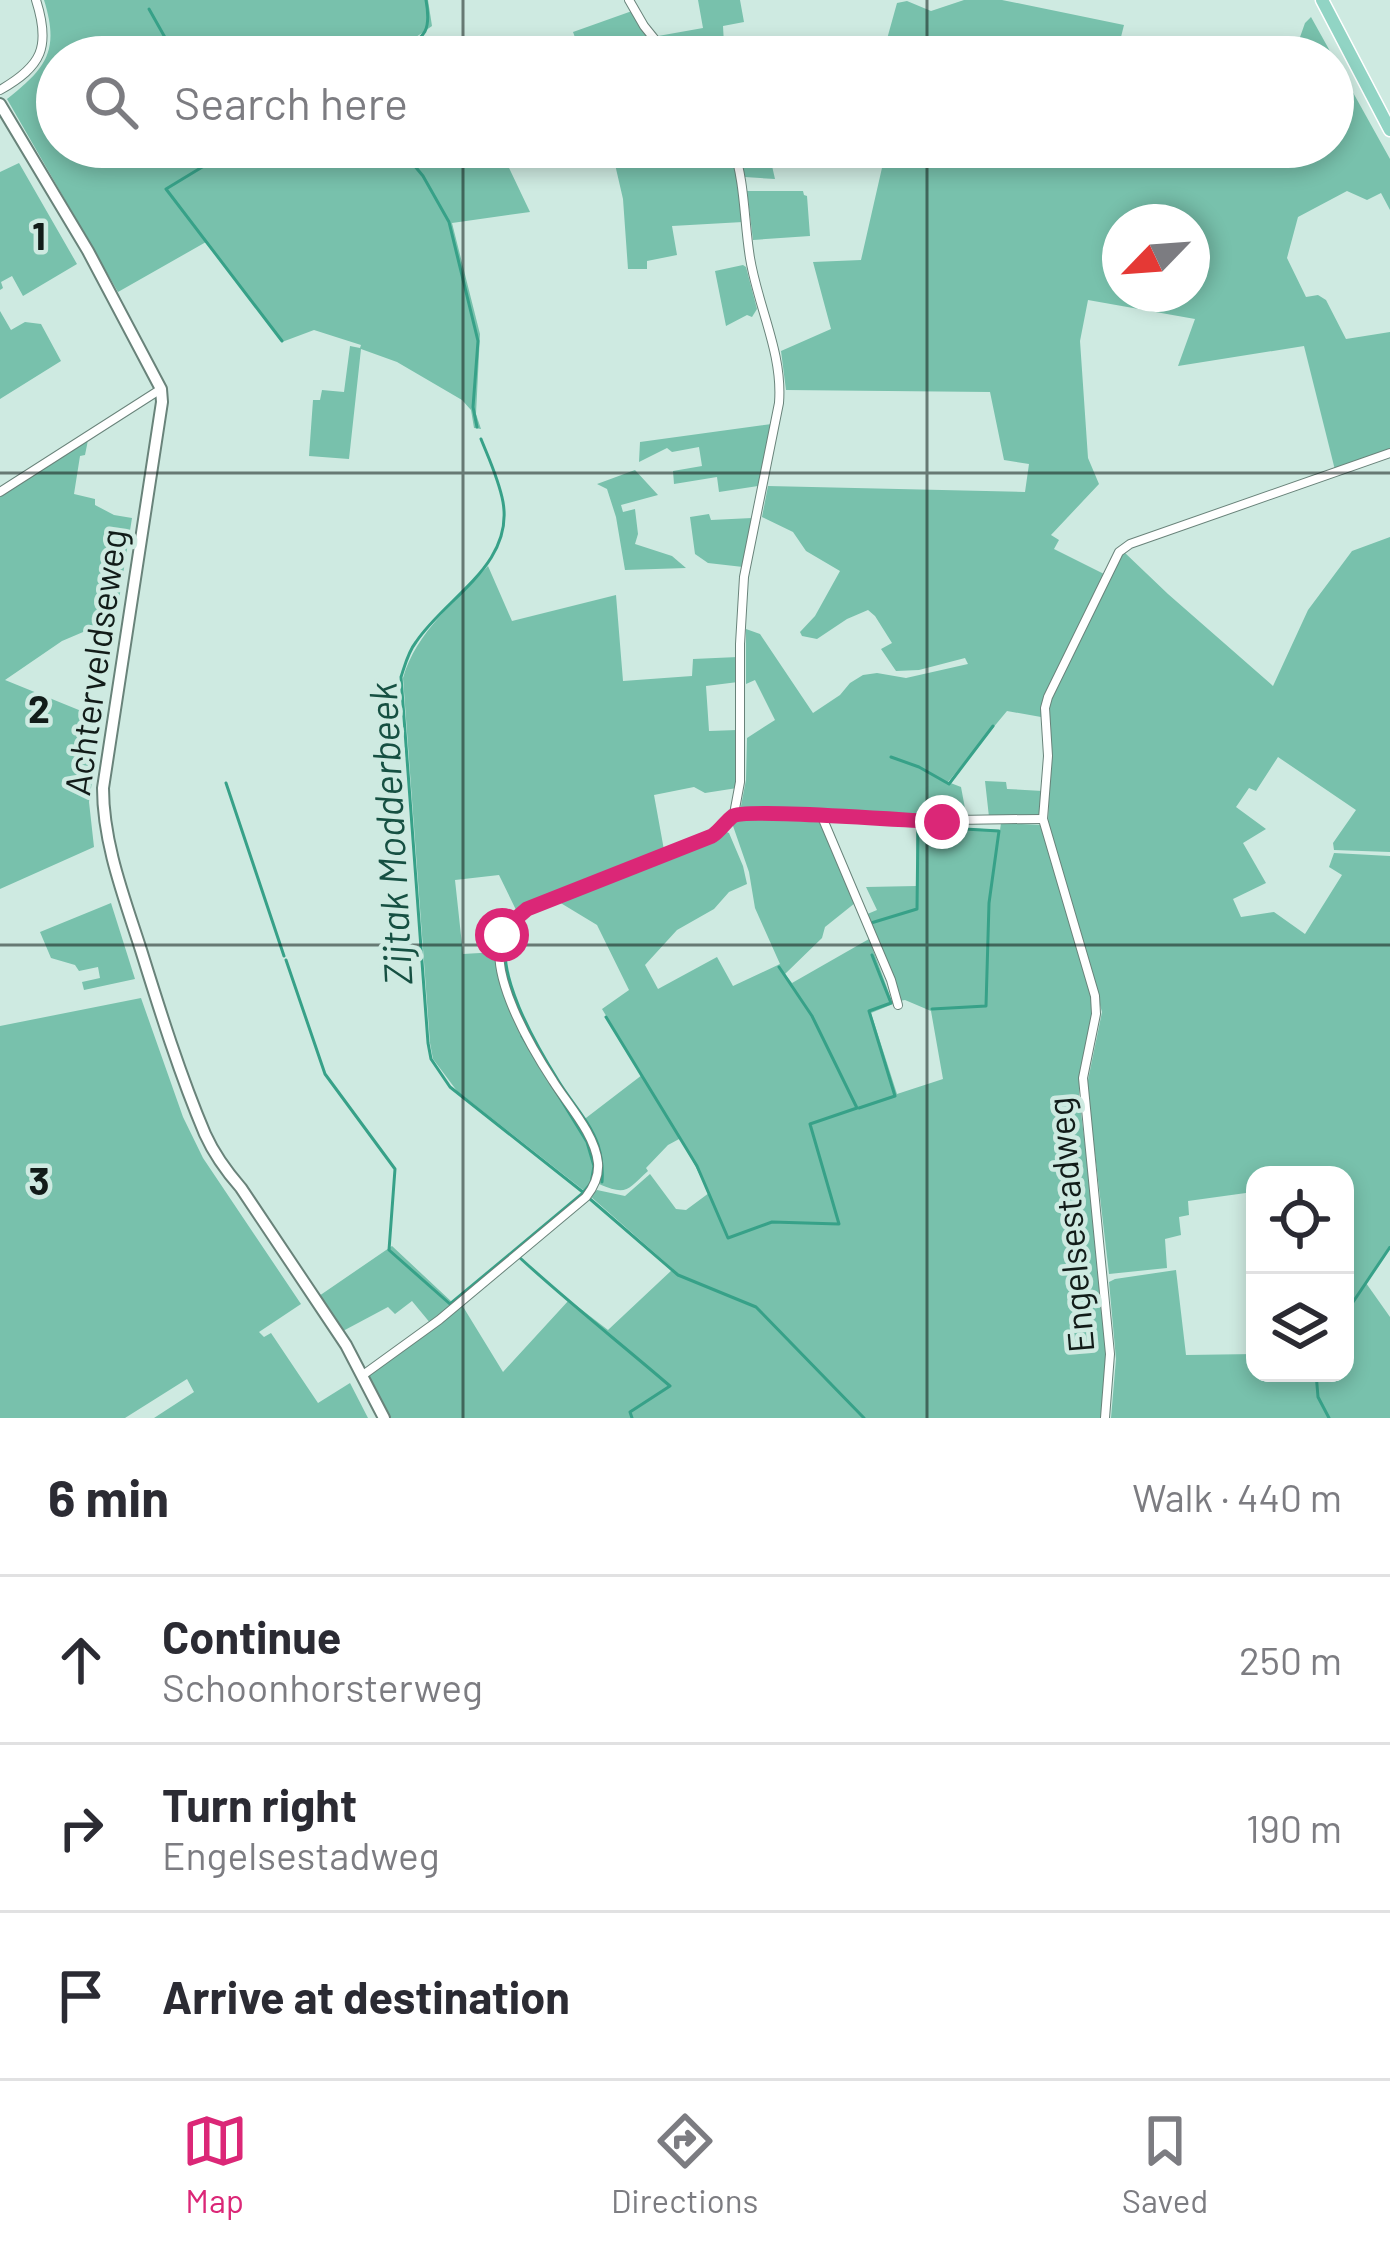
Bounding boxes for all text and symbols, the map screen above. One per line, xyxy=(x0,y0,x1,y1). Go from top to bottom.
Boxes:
search box xyxy=(36,36,1354,168)
icon: search xyxy=(78,69,144,135)
text: Search here xyxy=(174,75,408,129)
north arrow xyxy=(1102,204,1210,312)
text: 1 xyxy=(32,211,46,258)
street label: Achterveldseweg xyxy=(54,526,134,798)
water label: Zijtak Modderbeek xyxy=(358,681,420,986)
text: 2 xyxy=(28,684,50,731)
route end xyxy=(915,795,969,849)
route start xyxy=(475,908,529,962)
street label: Engelsestadweg xyxy=(1036,1095,1102,1355)
text: 3 xyxy=(28,1156,50,1203)
map controls xyxy=(1246,1166,1354,1382)
button: locate xyxy=(1246,1166,1354,1274)
button: layers xyxy=(1246,1274,1354,1382)
text: 6 min xyxy=(48,1466,169,1527)
text: Walk · 440 m xyxy=(1132,1473,1342,1520)
text: Continue xyxy=(162,1609,341,1663)
icon: ahead xyxy=(48,1627,114,1693)
text: 250 m xyxy=(1239,1636,1342,1683)
text: Schoonhorsterweg xyxy=(162,1663,483,1710)
text: Turn right xyxy=(162,1777,357,1831)
icon: right xyxy=(48,1795,114,1861)
text: 190 m xyxy=(1246,1804,1342,1851)
text: Engelsestadweg xyxy=(162,1831,440,1878)
icon: arrive xyxy=(48,1963,114,2029)
text: Arrive at destination xyxy=(162,1969,570,2023)
tab: Map xyxy=(182,2108,248,2220)
tab: Directions xyxy=(611,2108,758,2220)
tab: Saved xyxy=(1122,2108,1208,2220)

